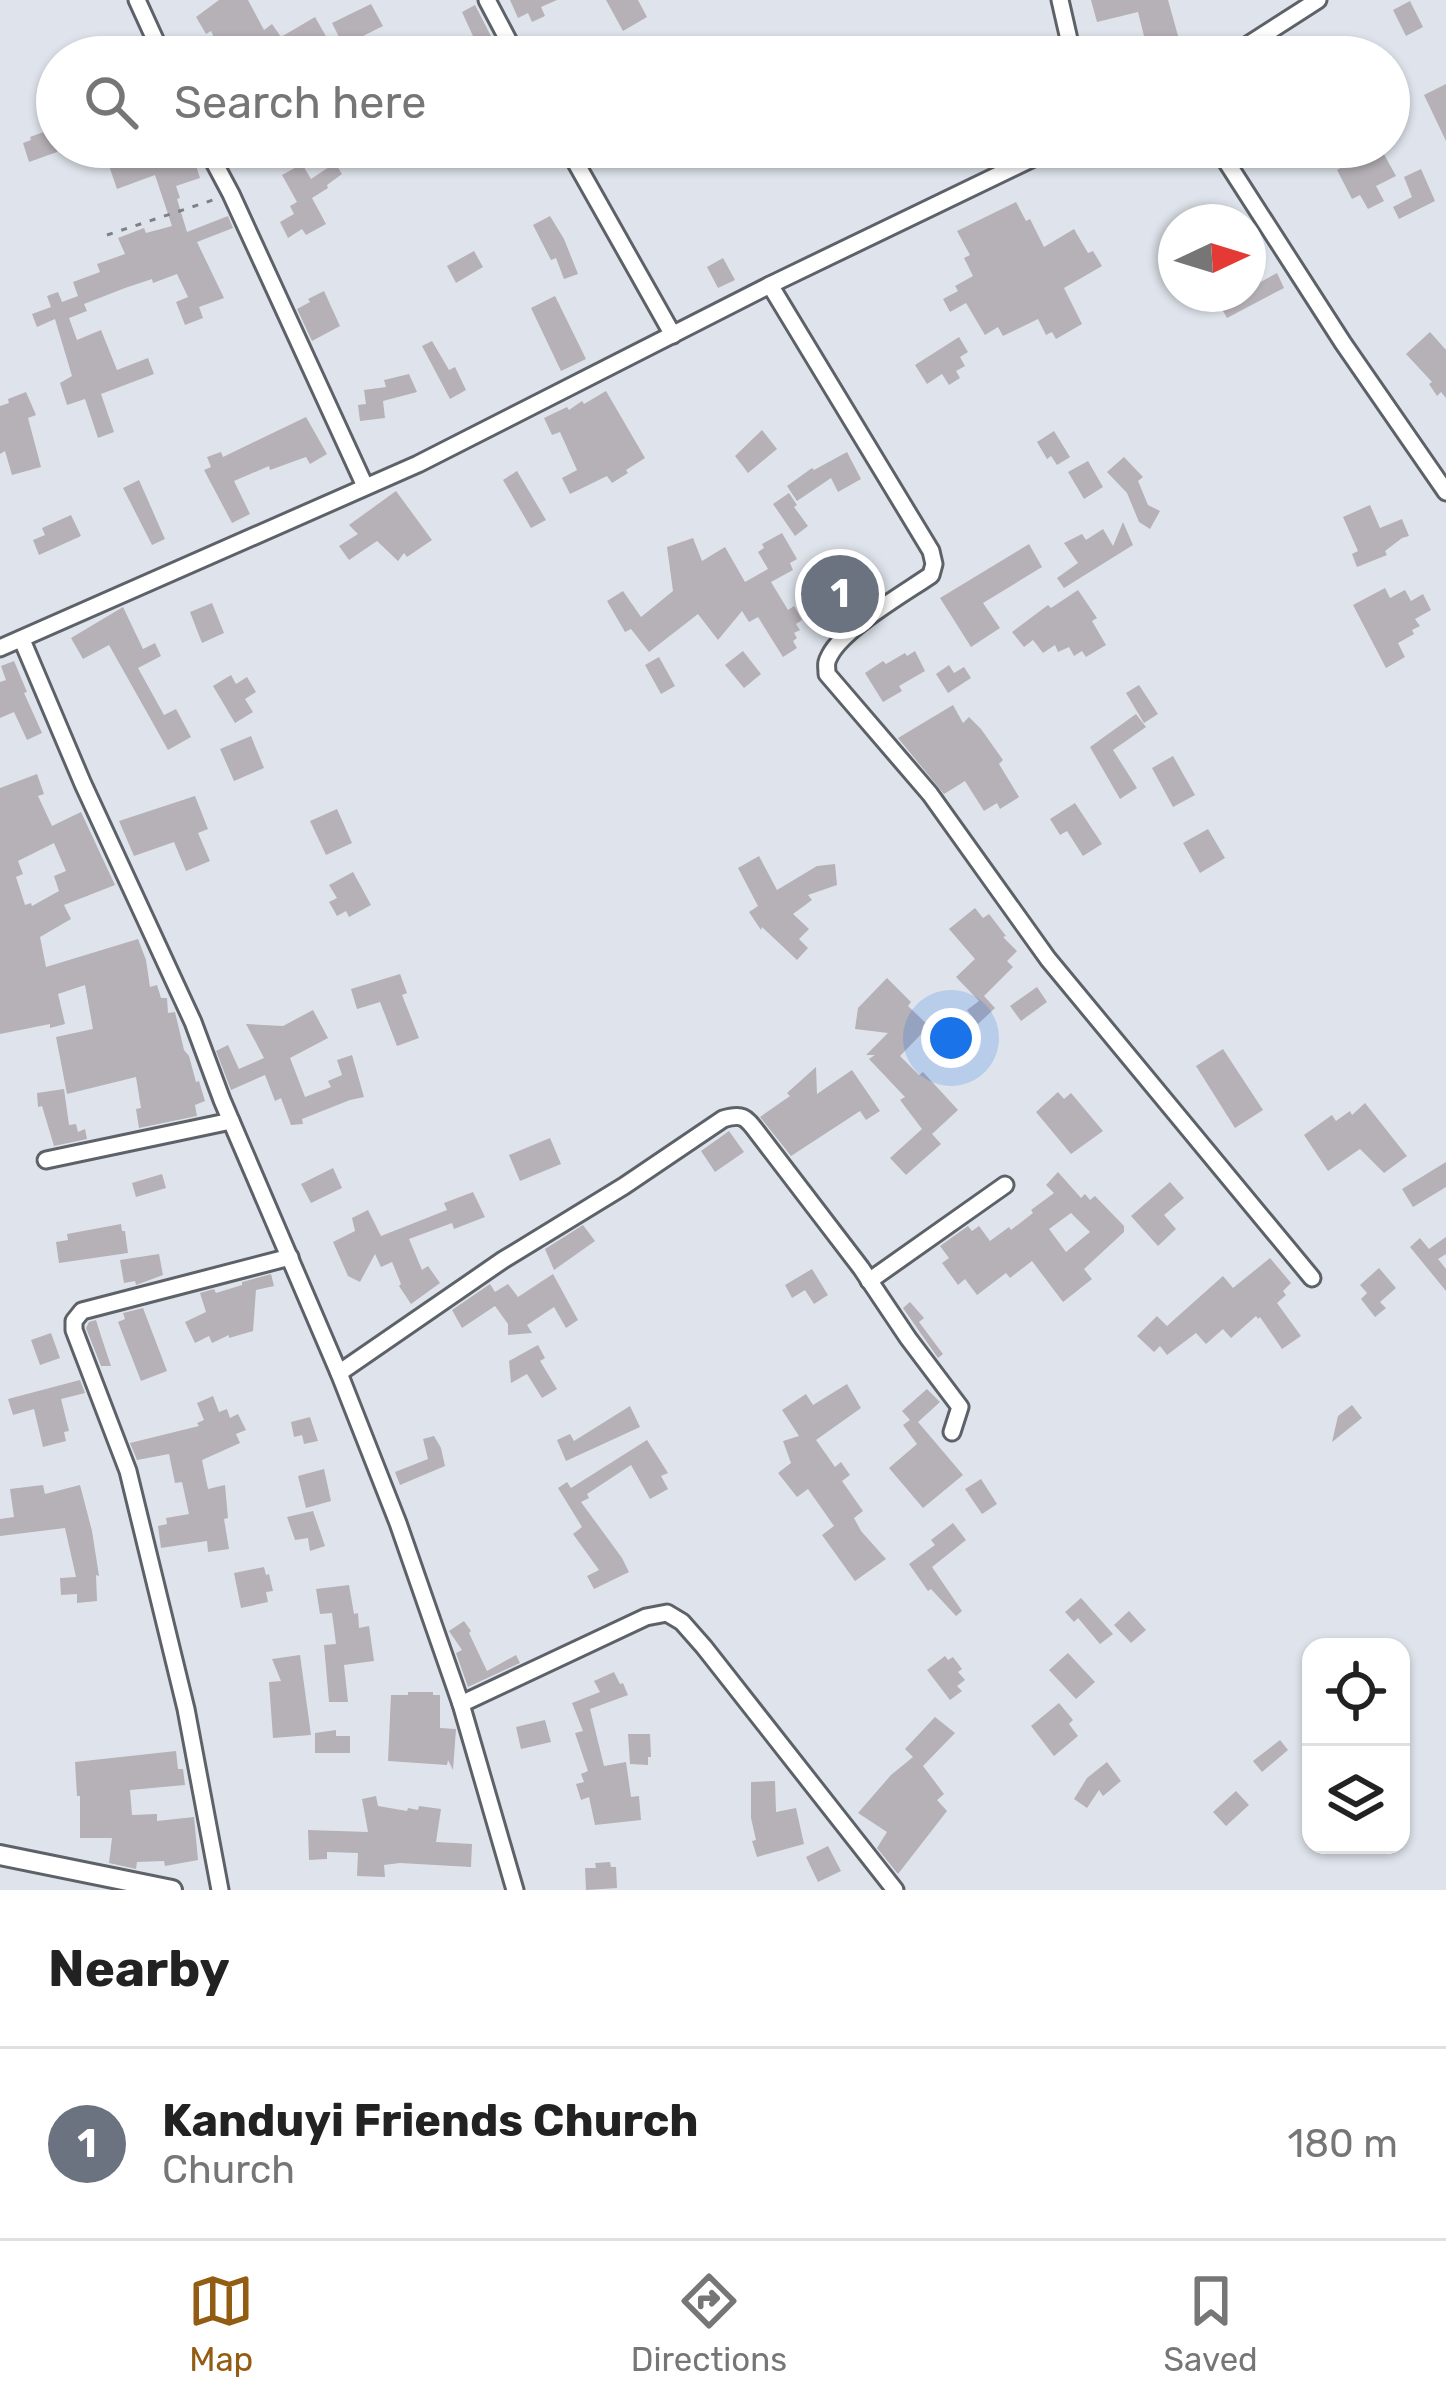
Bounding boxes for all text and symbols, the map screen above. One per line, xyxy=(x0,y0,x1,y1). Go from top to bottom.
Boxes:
search box xyxy=(36,36,1410,168)
icon: search xyxy=(78,69,144,135)
text: Search here xyxy=(174,76,426,129)
north arrow xyxy=(1158,204,1266,312)
pin: 1 xyxy=(801,549,879,639)
your location xyxy=(921,1008,981,1068)
map controls xyxy=(1302,1638,1410,1854)
button: locate xyxy=(1302,1638,1410,1746)
button: layers xyxy=(1302,1746,1410,1854)
text: Nearby xyxy=(48,1938,230,1999)
text: Kanduyi Friends Church xyxy=(162,2094,699,2147)
text: 1 xyxy=(77,2121,97,2167)
text: 180 m xyxy=(1288,2121,1398,2167)
text: Church xyxy=(162,2147,295,2193)
tab: Map xyxy=(188,2268,254,2379)
tab: Directions xyxy=(631,2268,787,2379)
tab: Saved xyxy=(1164,2268,1258,2379)

